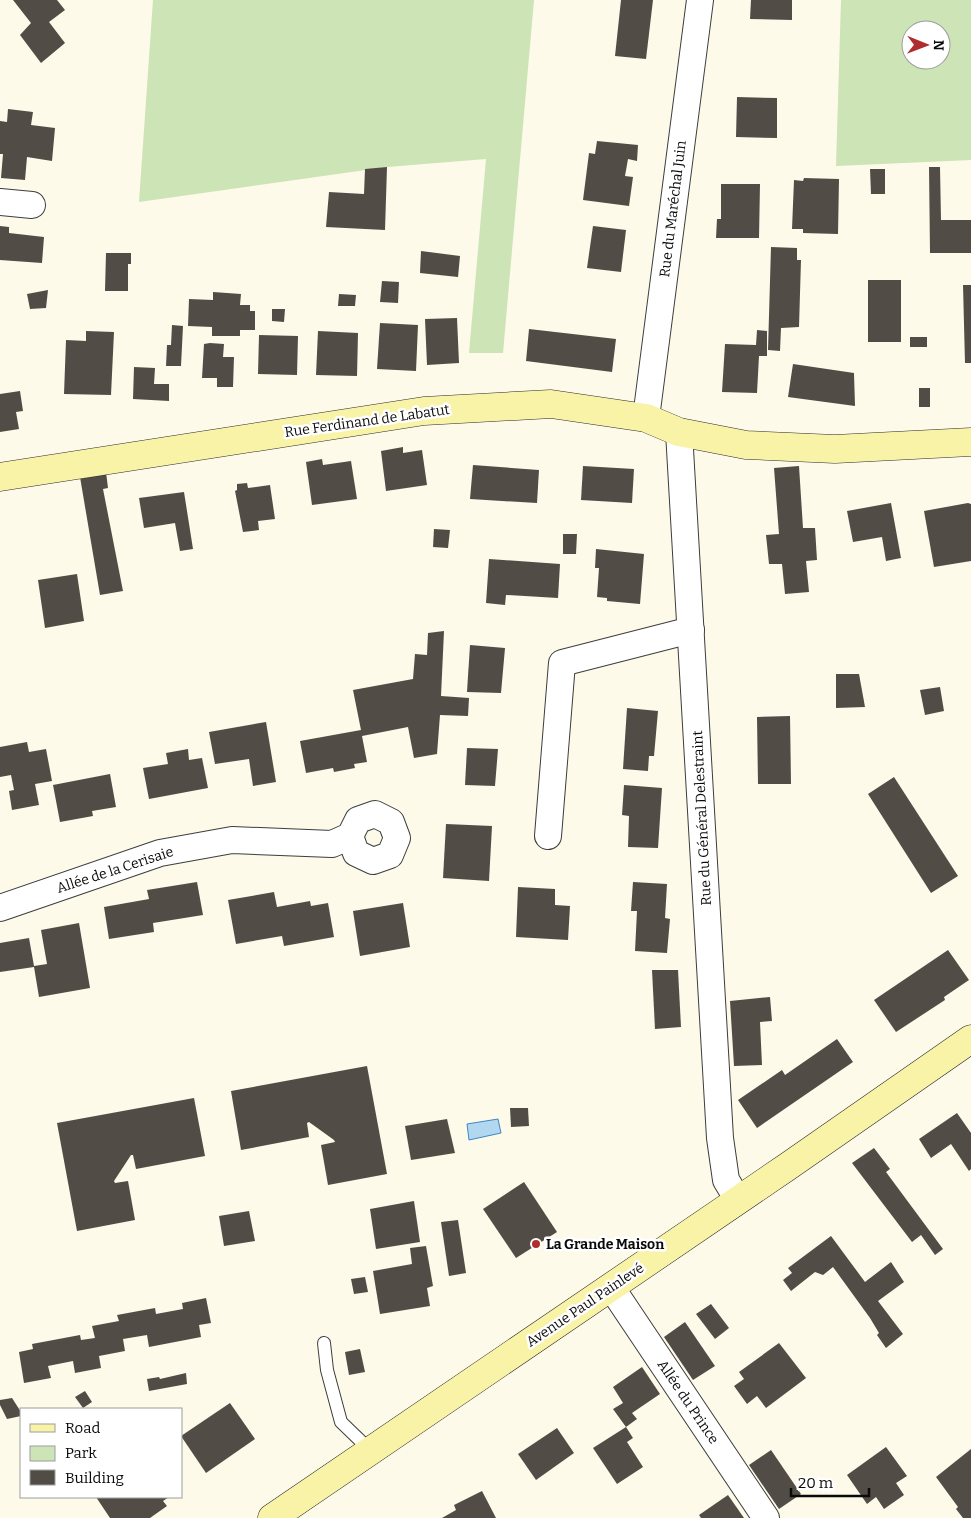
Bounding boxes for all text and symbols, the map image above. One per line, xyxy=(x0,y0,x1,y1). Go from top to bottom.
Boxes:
north arrow xyxy=(901,20,951,70)
text: N xyxy=(930,40,947,51)
street label: Rue du Maréchal Juin xyxy=(656,140,690,278)
street label: Rue Ferdinand de Labatut xyxy=(283,401,451,441)
street label: Rue du Général Delestraint xyxy=(689,730,715,906)
street label: Allée de la Cerisaie xyxy=(55,843,175,897)
place label: La Grande Maison xyxy=(546,1236,664,1253)
marker: La Grande Maison xyxy=(530,1238,542,1250)
street label: Avenue Paul Painlevé xyxy=(523,1259,647,1351)
street label: Allée du Prince xyxy=(654,1357,722,1447)
legend xyxy=(20,1408,182,1498)
text: Road xyxy=(65,1419,100,1437)
text: Park xyxy=(65,1444,97,1462)
scale bar xyxy=(791,1466,868,1498)
text: Building xyxy=(65,1469,124,1487)
text: 20 m xyxy=(798,1474,834,1492)

